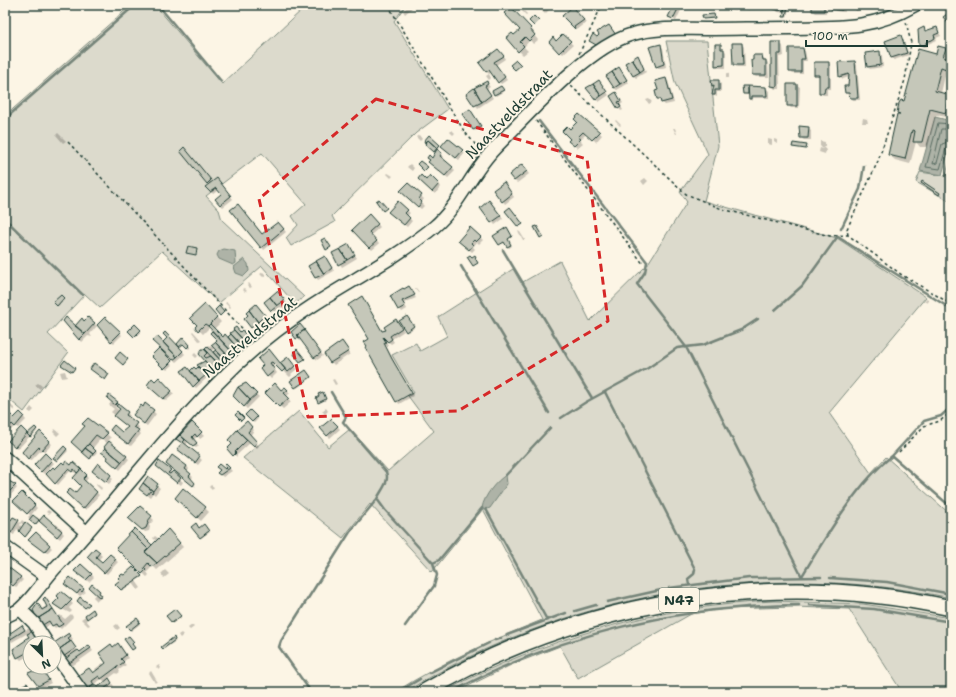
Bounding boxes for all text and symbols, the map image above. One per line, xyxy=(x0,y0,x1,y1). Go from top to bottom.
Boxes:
scale bar xyxy=(806,22,927,48)
text: 100 m xyxy=(812,28,848,44)
street label: Naastveldstraat xyxy=(461,65,557,163)
street label: Naastveldstraat xyxy=(198,291,302,383)
road number: N47 xyxy=(659,588,699,612)
north arrow xyxy=(22,635,62,675)
text: N xyxy=(39,655,53,672)

